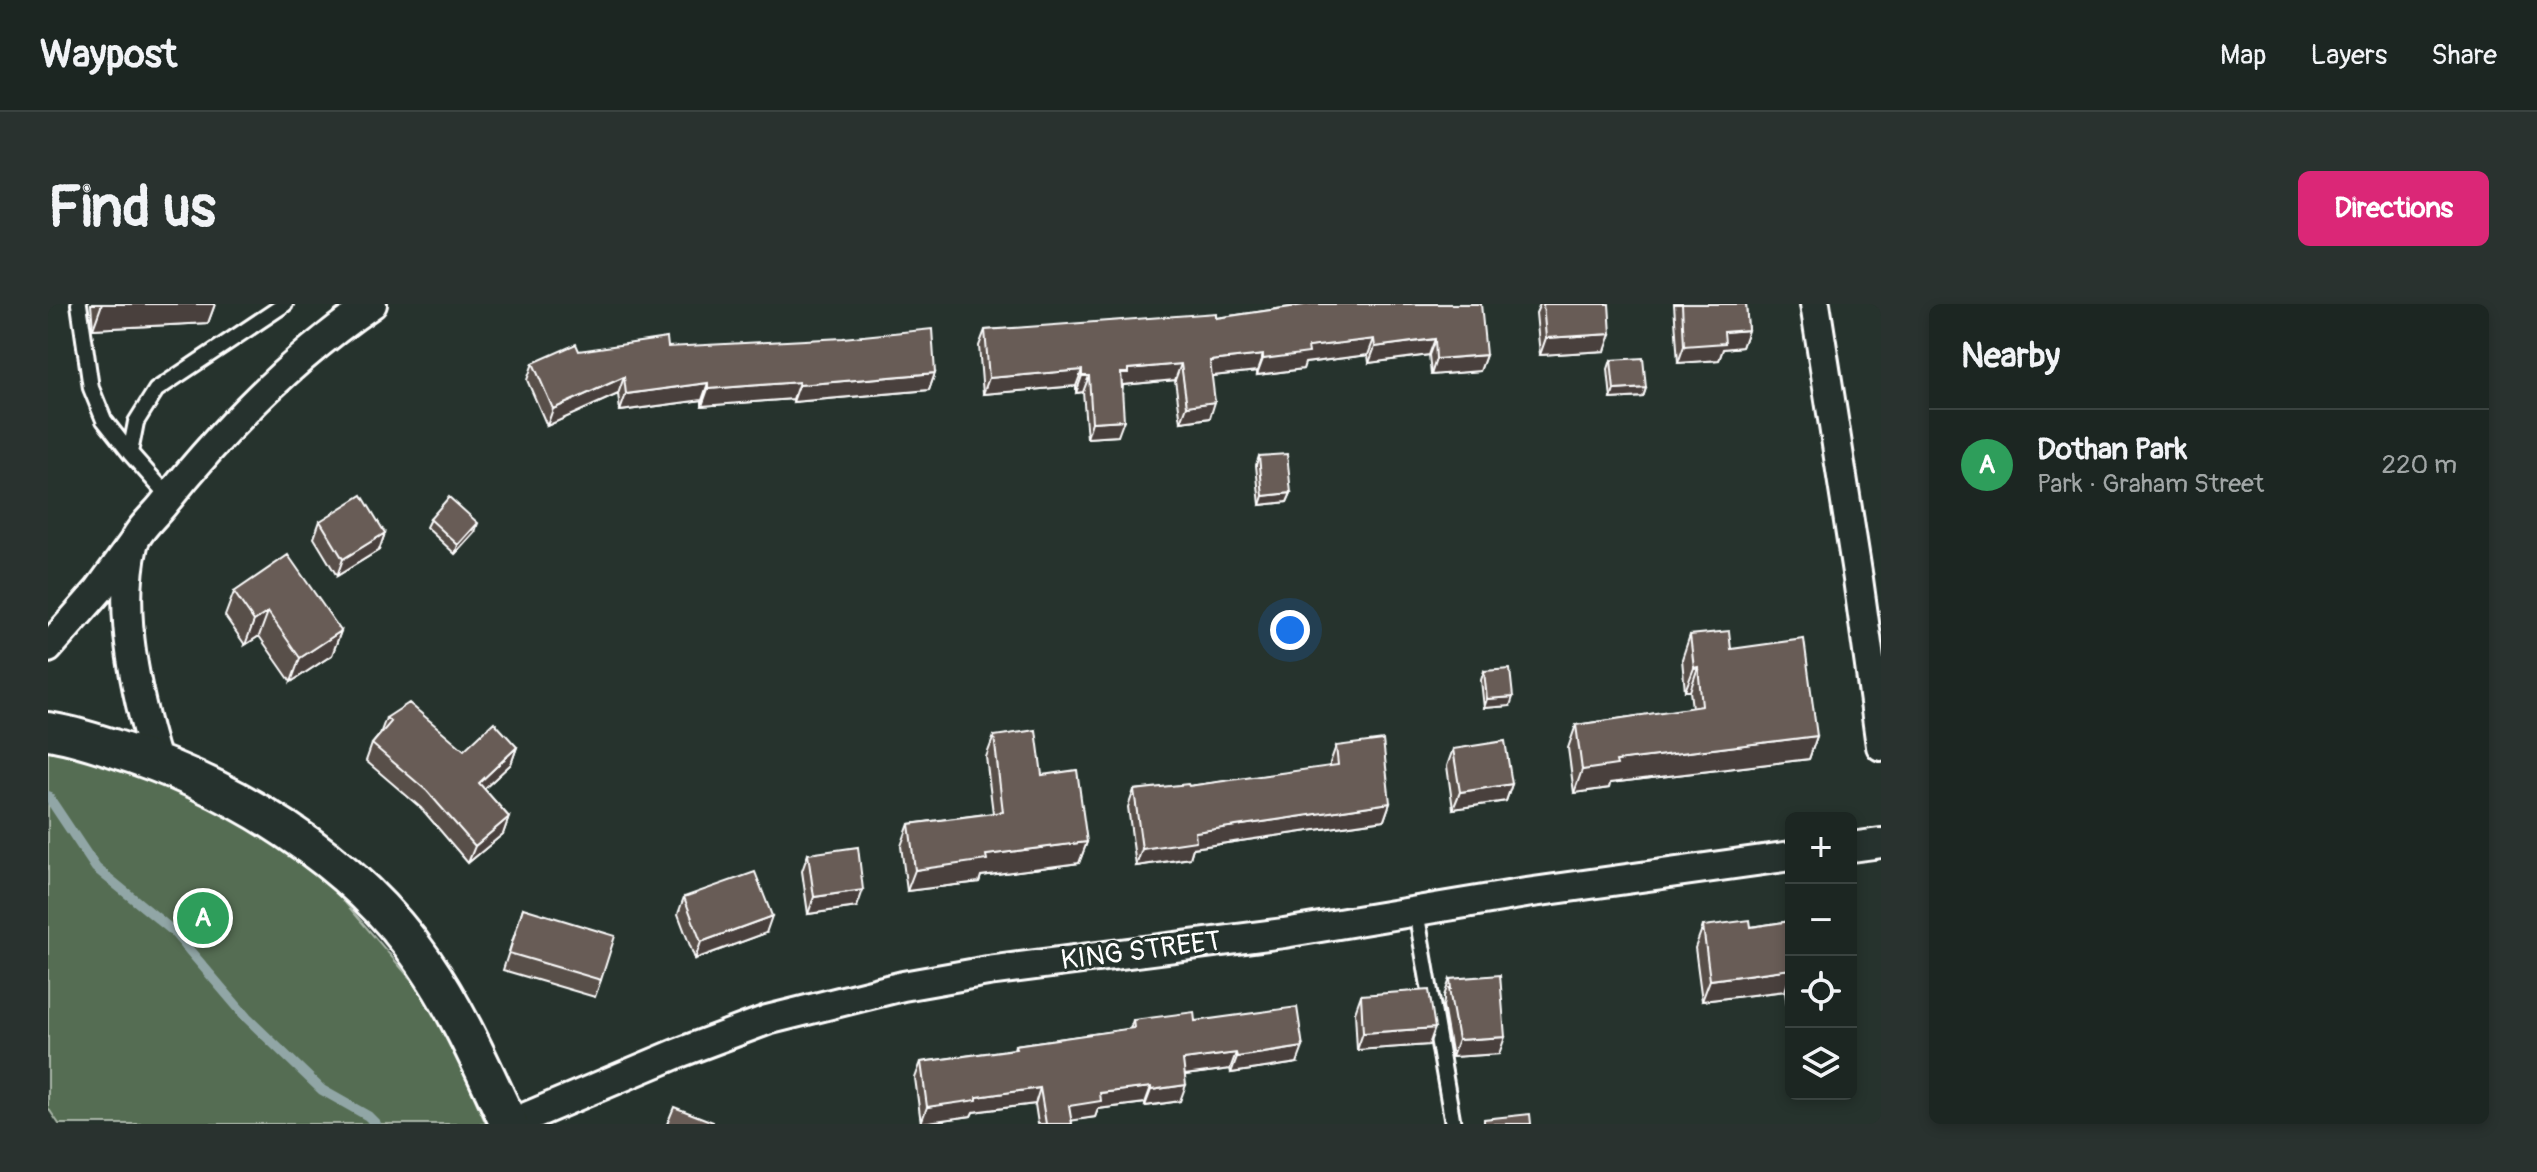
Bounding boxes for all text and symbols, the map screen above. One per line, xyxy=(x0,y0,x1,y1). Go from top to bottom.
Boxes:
text: Waypost xyxy=(40,31,177,79)
text: Map xyxy=(2220,38,2266,73)
text: Layers xyxy=(2310,38,2387,73)
text: Share xyxy=(2431,38,2497,73)
button: Directions xyxy=(2298,171,2489,246)
text: Find us xyxy=(48,174,216,243)
text: Nearby xyxy=(1961,335,2060,378)
text: Dothan Park xyxy=(2037,431,2187,468)
text: A xyxy=(1979,449,1995,481)
text: 220 m xyxy=(2381,449,2457,481)
text: Park · Graham Street xyxy=(2037,468,2264,500)
your location xyxy=(1270,610,1310,650)
map controls xyxy=(1785,812,1857,1100)
button: + xyxy=(1785,812,1857,884)
button: − xyxy=(1785,884,1857,956)
pin: A xyxy=(177,888,229,948)
street label: KING STREET xyxy=(1059,924,1223,978)
button: locate xyxy=(1785,956,1857,1028)
button: layers xyxy=(1785,1028,1857,1100)

